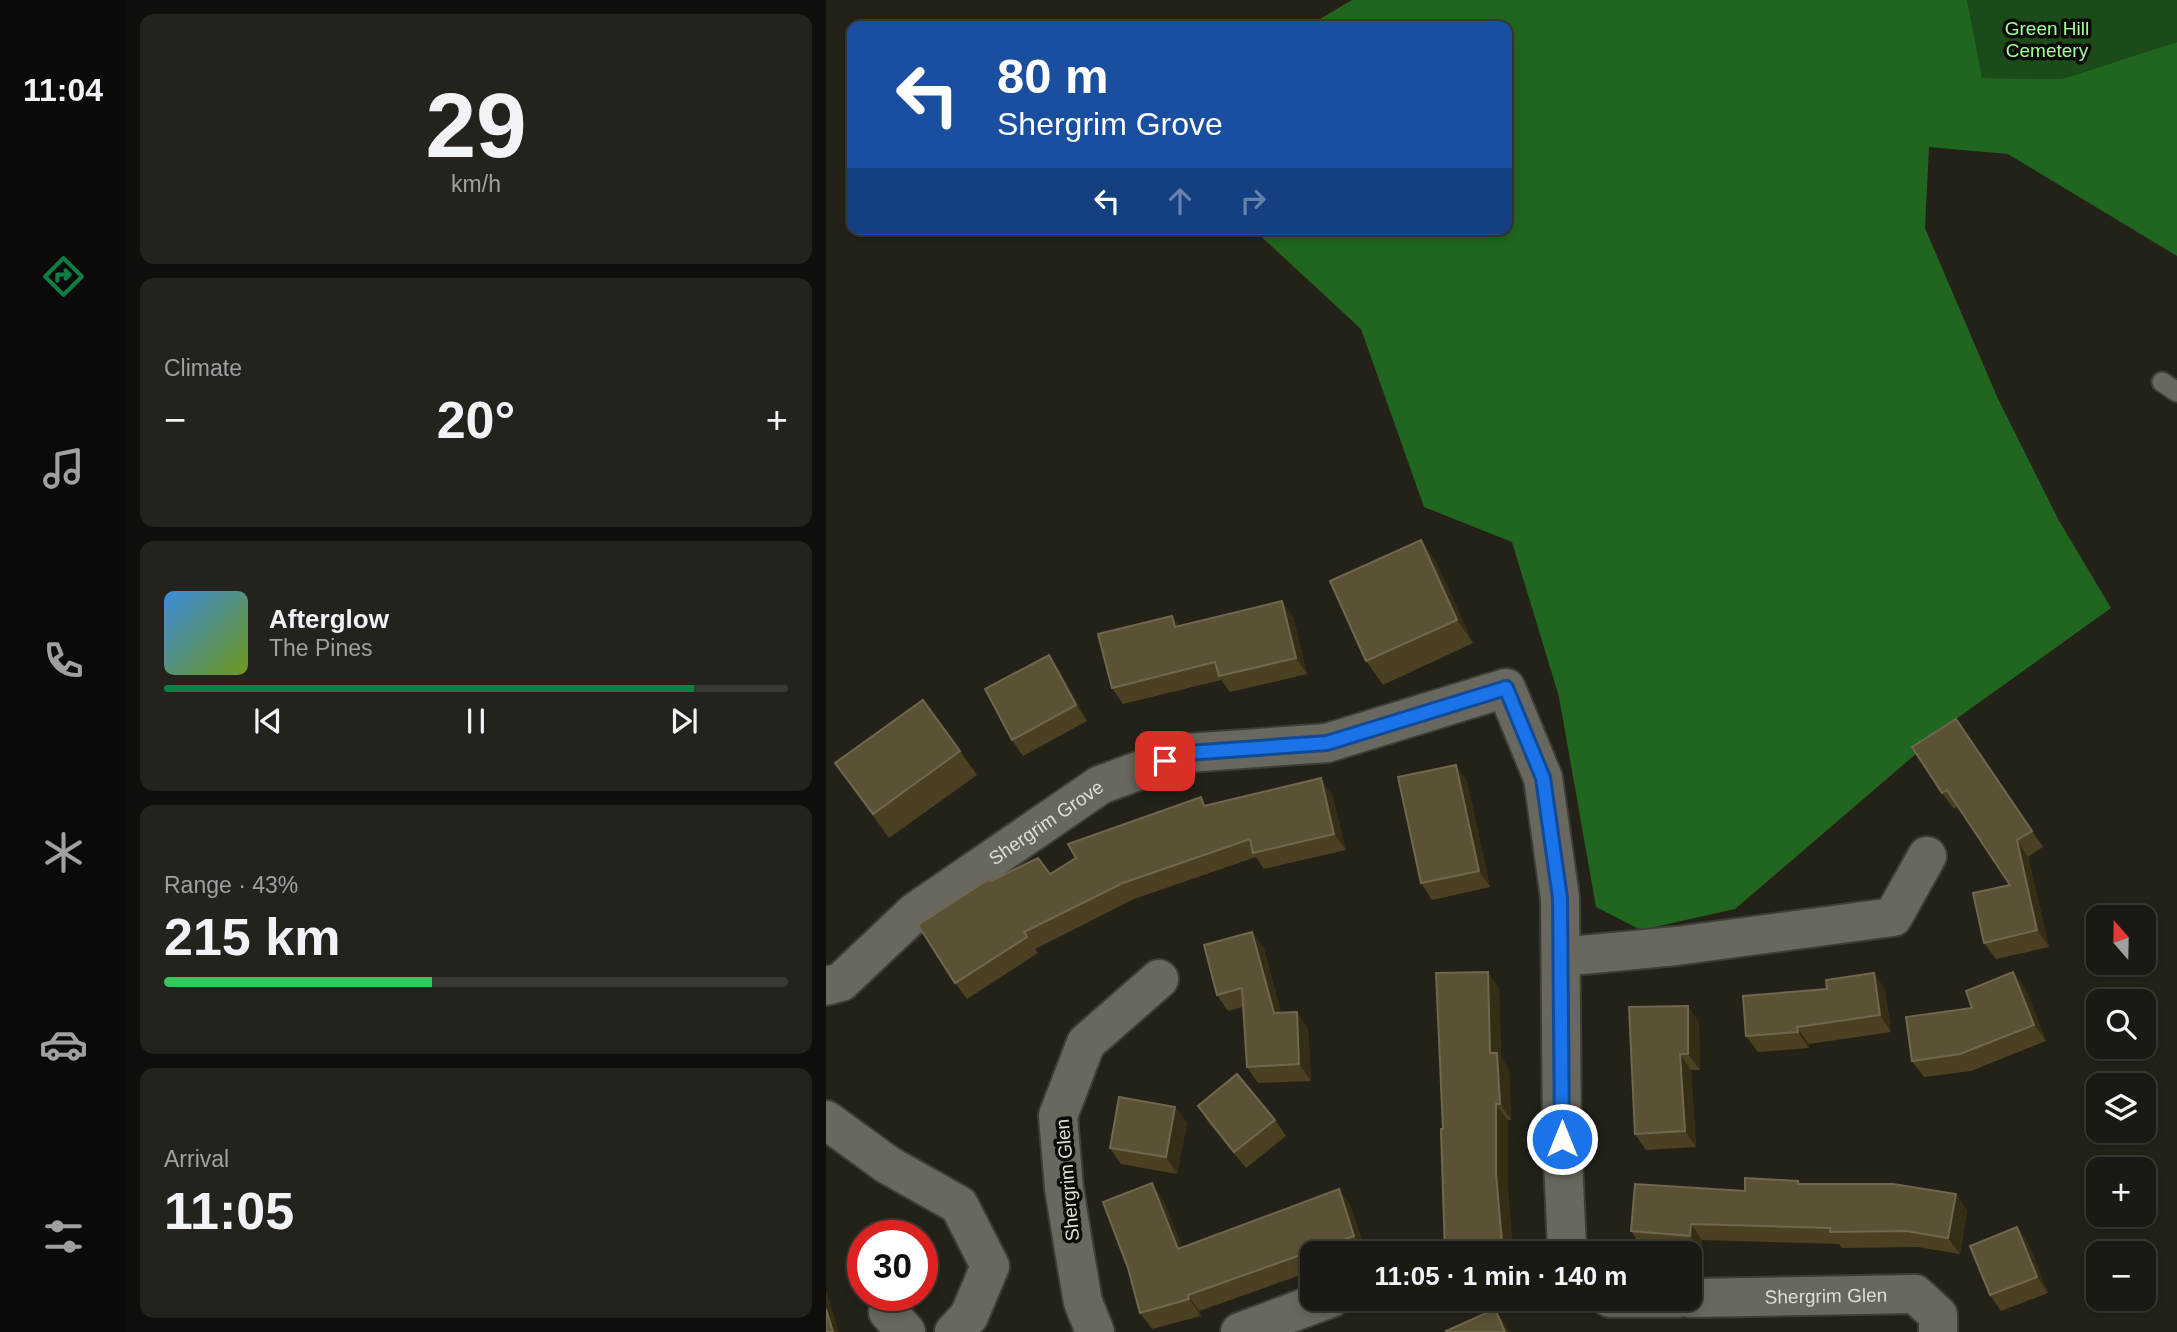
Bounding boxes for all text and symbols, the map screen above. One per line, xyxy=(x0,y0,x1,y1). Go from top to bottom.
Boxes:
park label: Green Hill Cemetery xyxy=(2005,18,2089,61)
icon: left xyxy=(882,49,973,140)
text: 80 m xyxy=(997,49,1109,103)
text: 11:04 xyxy=(23,72,103,108)
text: 29 xyxy=(425,75,527,176)
text: Shergrim Grove xyxy=(997,106,1223,142)
text: km/h xyxy=(451,171,501,197)
icon: left xyxy=(1088,182,1126,220)
icon: ahead xyxy=(1161,182,1199,220)
icon: right xyxy=(1234,182,1272,220)
icon: directions xyxy=(39,252,88,301)
text: Climate xyxy=(164,355,242,381)
text: 20° xyxy=(437,391,515,449)
text: − xyxy=(164,399,186,441)
text: + xyxy=(766,399,788,441)
icon: music xyxy=(39,444,88,493)
text: Afterglow xyxy=(269,604,389,634)
text: The Pines xyxy=(269,635,373,661)
icon: phone xyxy=(39,636,88,685)
icon: previous xyxy=(249,702,287,740)
icon: pause xyxy=(457,702,495,740)
icon: next xyxy=(665,702,703,740)
pin xyxy=(1135,731,1195,791)
icon: arrive xyxy=(1146,742,1184,780)
street label: Shergrim Grove xyxy=(985,776,1107,869)
icon: climate xyxy=(39,828,88,877)
text: Range · 43% xyxy=(164,872,298,898)
north arrow xyxy=(2086,905,2156,975)
map controls xyxy=(2086,905,2156,1311)
text: 215 km xyxy=(164,908,340,966)
button: search xyxy=(2086,989,2156,1059)
icon: car xyxy=(39,1020,88,1069)
button: layers xyxy=(2086,1073,2156,1143)
position arrow xyxy=(1525,1102,1599,1176)
street label: Shergrim Glen xyxy=(1052,1118,1083,1242)
text: Arrival xyxy=(164,1146,229,1172)
button: + xyxy=(2086,1157,2156,1227)
text: 11:05 xyxy=(164,1182,294,1240)
icon: filters xyxy=(39,1212,88,1261)
speed limit sign: 30 xyxy=(847,1220,938,1311)
button: − xyxy=(2086,1241,2156,1311)
text: 11:05 · 1 min · 140 m xyxy=(1375,1261,1627,1291)
street label: Shergrim Glen xyxy=(1765,1284,1887,1308)

